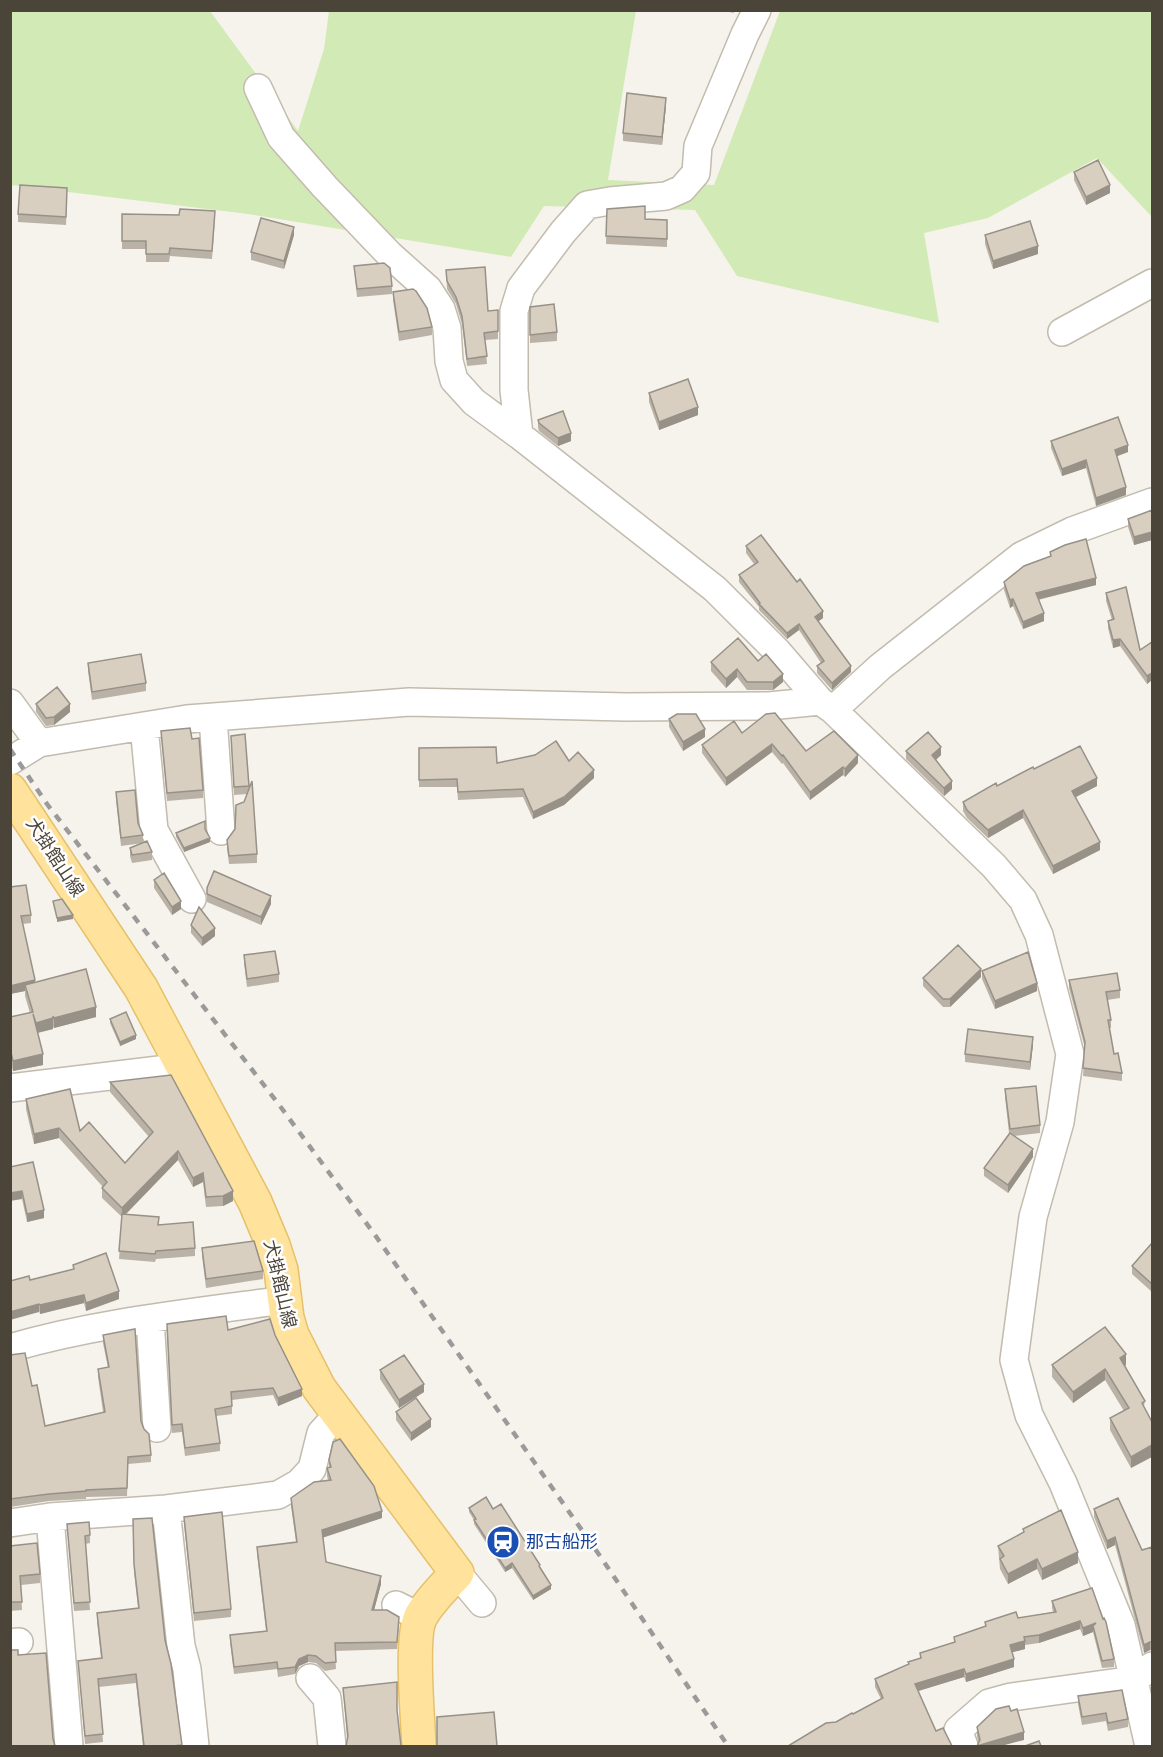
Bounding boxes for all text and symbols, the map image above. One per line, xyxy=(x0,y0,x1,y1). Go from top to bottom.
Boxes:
street label: 犬掛館山線 xyxy=(22,813,89,900)
street label: 犬掛館山線 xyxy=(260,1238,301,1330)
station icon: 那古船形 xyxy=(485,1524,521,1560)
place label: 那古船形 xyxy=(526,1531,598,1552)

